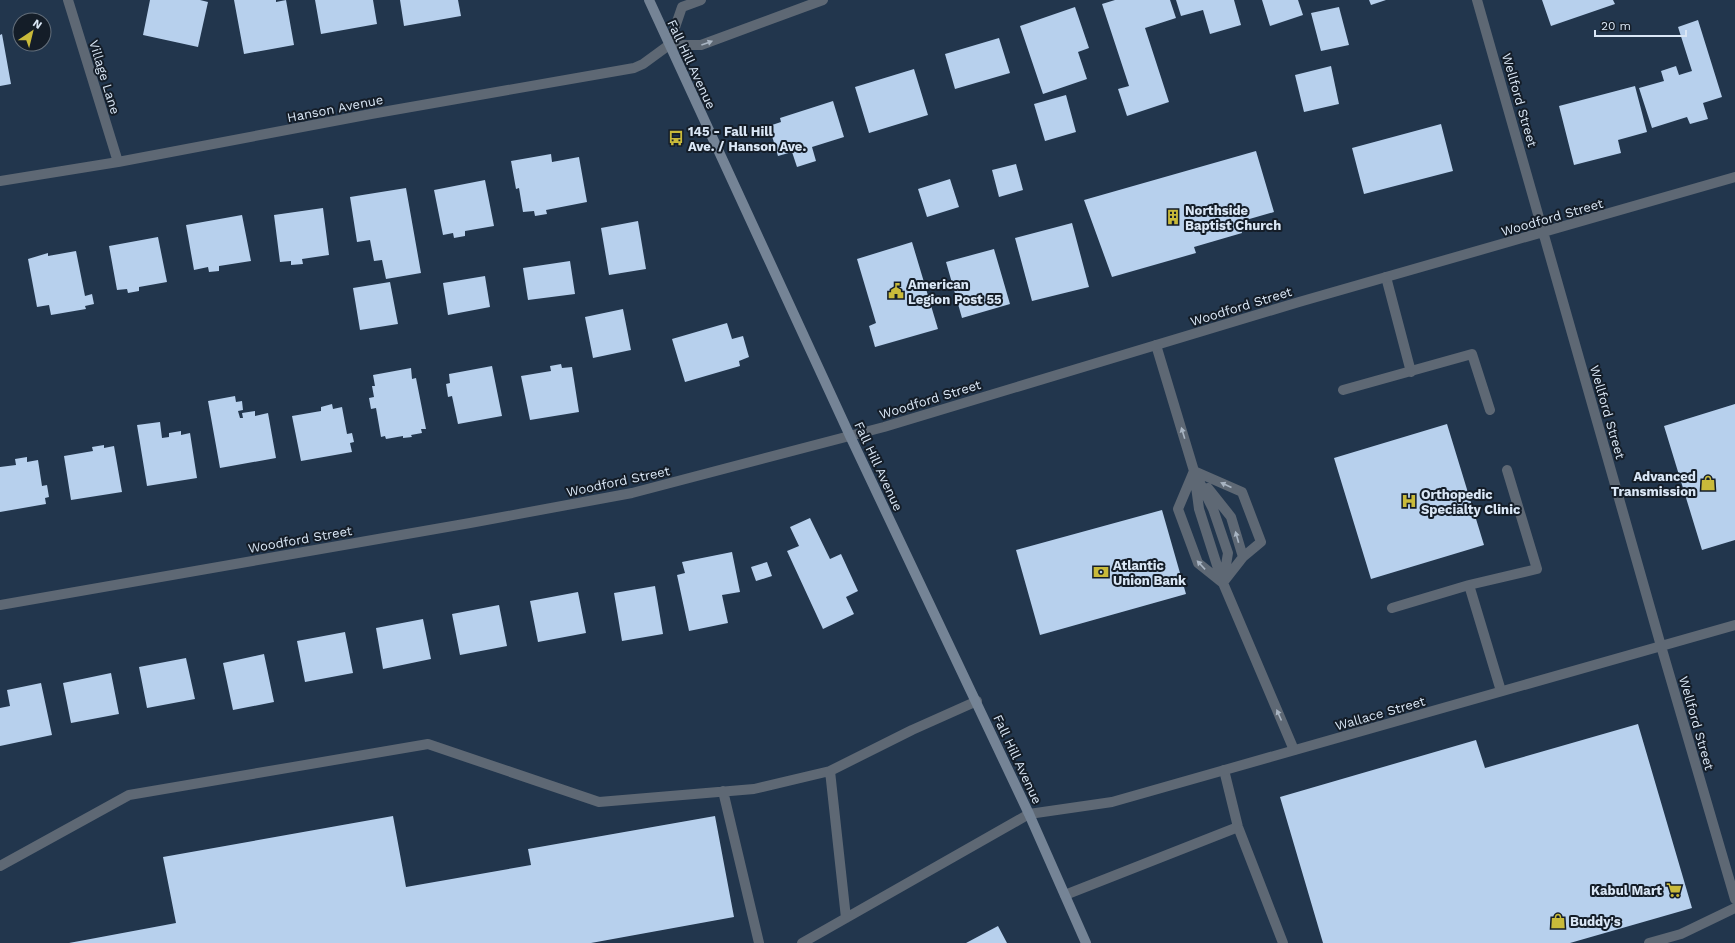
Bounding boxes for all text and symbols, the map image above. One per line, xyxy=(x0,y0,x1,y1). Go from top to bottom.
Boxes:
north arrow xyxy=(12,12,52,52)
scale bar xyxy=(1595,12,1686,38)
text: N xyxy=(30,17,45,32)
street label: Fall Hill Avenue xyxy=(664,17,719,111)
text: 20 m xyxy=(1601,19,1631,33)
street label: Village Lane xyxy=(86,38,123,116)
one-way arrow xyxy=(702,39,714,45)
street label: Wellford Street xyxy=(1499,51,1540,149)
street label: Hanson Avenue xyxy=(286,92,384,125)
place label: 145 - Fall Hill Ave. / Hanson Ave. xyxy=(688,124,806,154)
bus stop icon: 145 - Fall Hill Ave. / Hanson Ave. xyxy=(667,129,685,147)
street label: Woodford Street xyxy=(1499,196,1605,239)
place label: Northside Baptist Church xyxy=(1185,203,1281,233)
building icon: Northside Baptist Church xyxy=(1164,208,1182,226)
place label: American Legion Post 55 xyxy=(908,277,1002,307)
public building icon: American Legion Post 55 xyxy=(887,282,905,300)
street label: Woodford Street xyxy=(1189,284,1294,329)
street label: Wellford Street xyxy=(1587,363,1628,461)
street label: Woodford Street xyxy=(878,377,983,422)
street label: Fall Hill Avenue xyxy=(851,419,906,513)
one-way arrow xyxy=(1180,427,1186,439)
street label: Woodford Street xyxy=(565,463,672,500)
place label: Advanced Transmission xyxy=(1611,469,1696,499)
shop icon: Advanced Transmission xyxy=(1699,474,1717,492)
one-way arrow xyxy=(1221,482,1232,488)
place label: Orthopedic Specialty Clinic xyxy=(1421,487,1521,517)
hospital icon: Orthopedic Specialty Clinic xyxy=(1400,492,1418,510)
street label: Woodford Street xyxy=(247,523,354,556)
one-way arrow xyxy=(1234,531,1240,543)
place label: Atlantic Union Bank xyxy=(1113,558,1187,588)
one-way arrow xyxy=(1196,560,1206,570)
bank icon: Atlantic Union Bank xyxy=(1092,563,1110,581)
street label: Wellford Street xyxy=(1676,674,1717,772)
street label: Wallace Street xyxy=(1333,693,1427,734)
one-way arrow xyxy=(1276,709,1282,720)
street label: Fall Hill Avenue xyxy=(990,712,1045,806)
supermarket icon: Kabul Mart xyxy=(1665,881,1683,899)
place label: Kabul Mart xyxy=(1591,883,1662,898)
shop icon: Buddy's xyxy=(1549,912,1567,930)
place label: Buddy's xyxy=(1570,914,1621,929)

